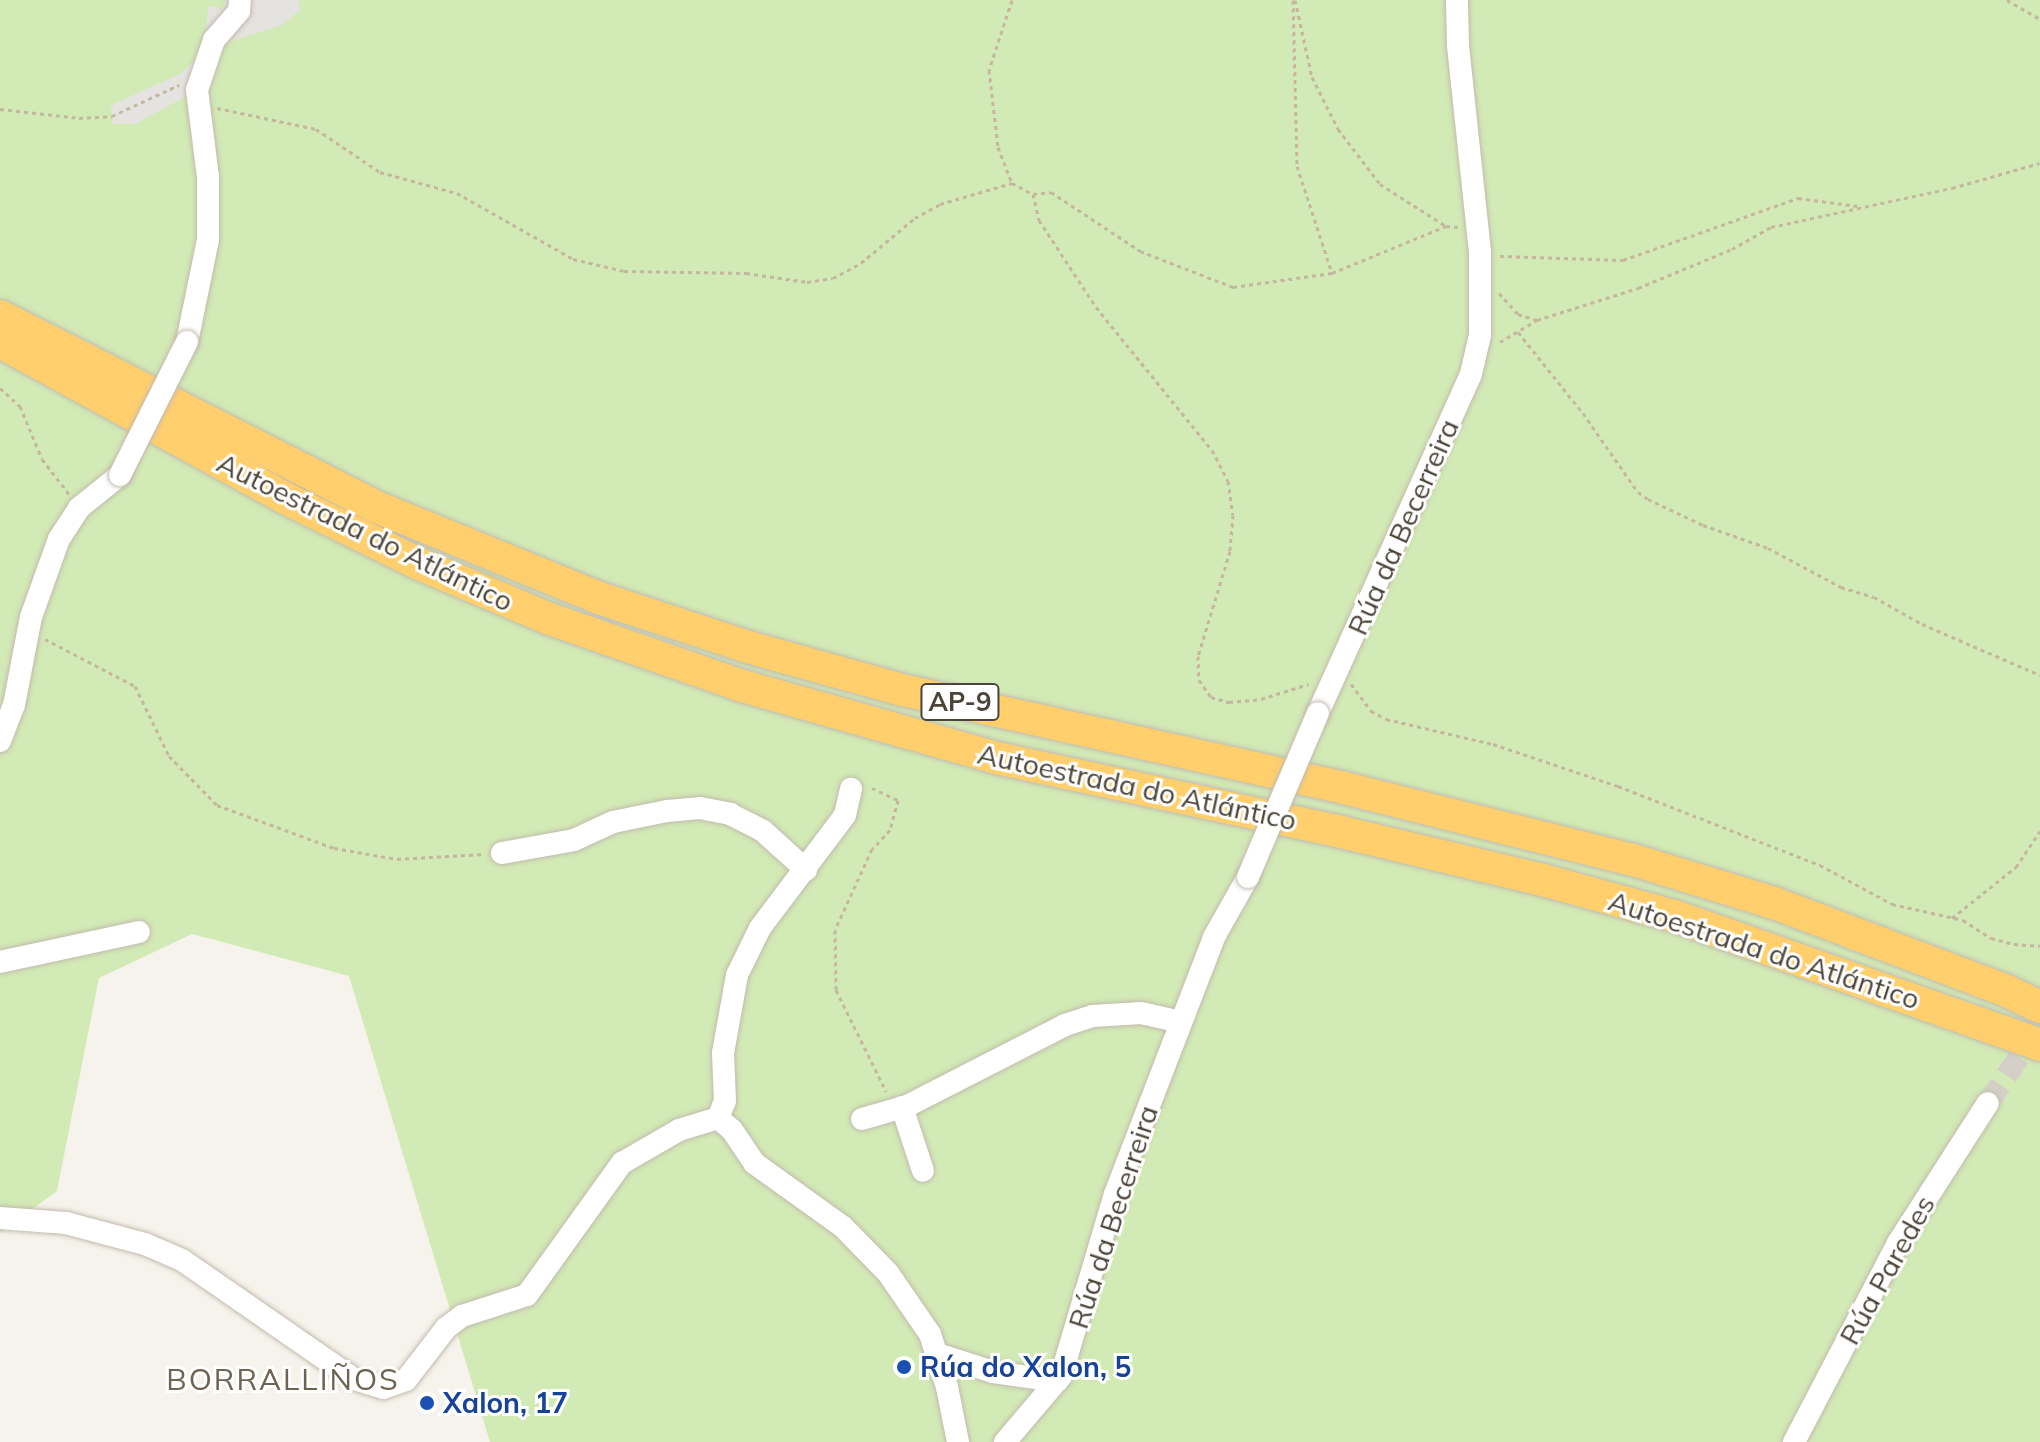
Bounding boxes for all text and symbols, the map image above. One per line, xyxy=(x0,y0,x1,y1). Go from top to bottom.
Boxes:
street label: Rúa da Becerreira xyxy=(1340,414,1466,640)
street label: Autoestrada do Atlántico xyxy=(212,446,518,618)
road number: AP-9 xyxy=(920,680,1000,724)
street label: Autoestrada do Atlántico xyxy=(975,737,1299,837)
street label: Autoestrada do Atlántico xyxy=(1604,884,1924,1016)
street label: Rúa da Becerreira xyxy=(1061,1101,1165,1333)
street label: Rúa Paredes xyxy=(1832,1190,1942,1350)
place label: Rúa do Xalon, 5 xyxy=(920,1350,1131,1384)
marker: Rúa do Xalon, 5 xyxy=(895,1358,913,1376)
district label: BORRALLIÑOS xyxy=(166,1361,400,1397)
place label: Xalon, 17 xyxy=(443,1386,568,1420)
marker: Xalon, 17 xyxy=(418,1394,436,1412)

